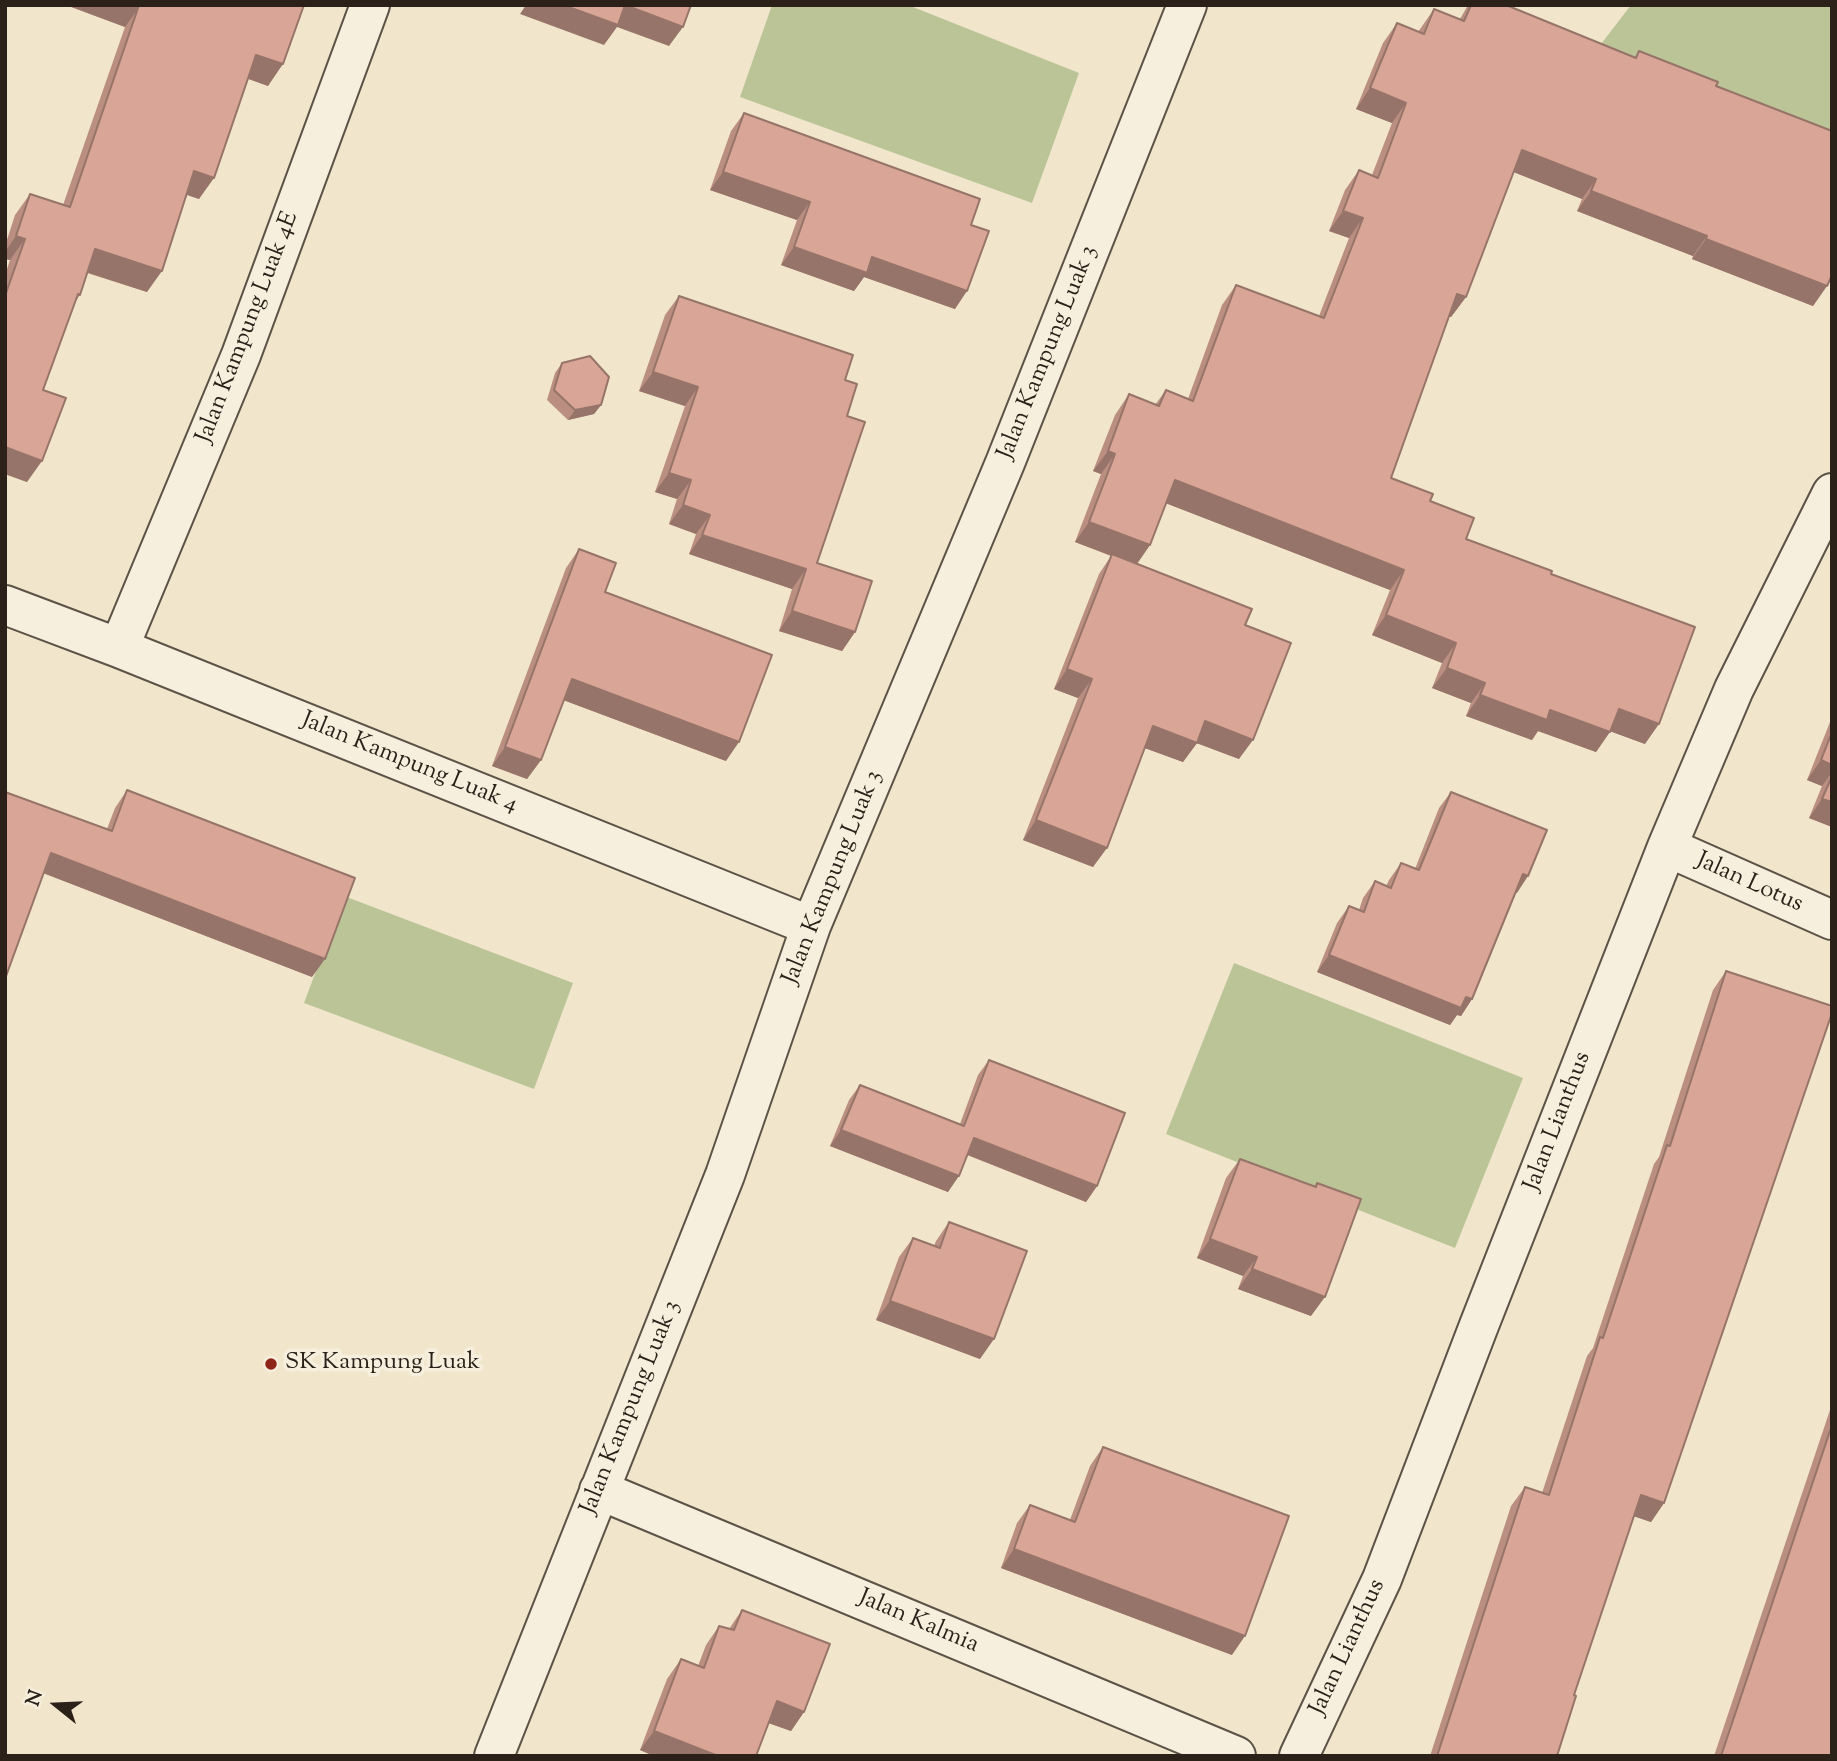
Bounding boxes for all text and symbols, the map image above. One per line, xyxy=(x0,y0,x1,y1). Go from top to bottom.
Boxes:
street label: Jalan Kampung Luak 4E xyxy=(192,208,306,448)
street label: Jalan Kampung Luak 3 xyxy=(993,242,1105,464)
street label: Jalan Kampung Luak 4 xyxy=(297,707,521,821)
street label: Jalan Kampung Luak 3 xyxy=(778,767,890,989)
street label: Jalan Lotus xyxy=(1691,848,1807,920)
street label: Jalan Lianthus xyxy=(1519,1048,1599,1196)
street label: Jalan Kampung Luak 3 xyxy=(576,1297,688,1519)
place label: SK Kampung Luak xyxy=(285,1350,480,1378)
marker: SK Kampung Luak xyxy=(263,1356,279,1372)
street label: Jalan Lianthus xyxy=(1305,1575,1393,1721)
street label: Jalan Kalmia xyxy=(853,1585,983,1661)
north arrow xyxy=(21,1670,91,1740)
text: N xyxy=(20,1687,51,1710)

